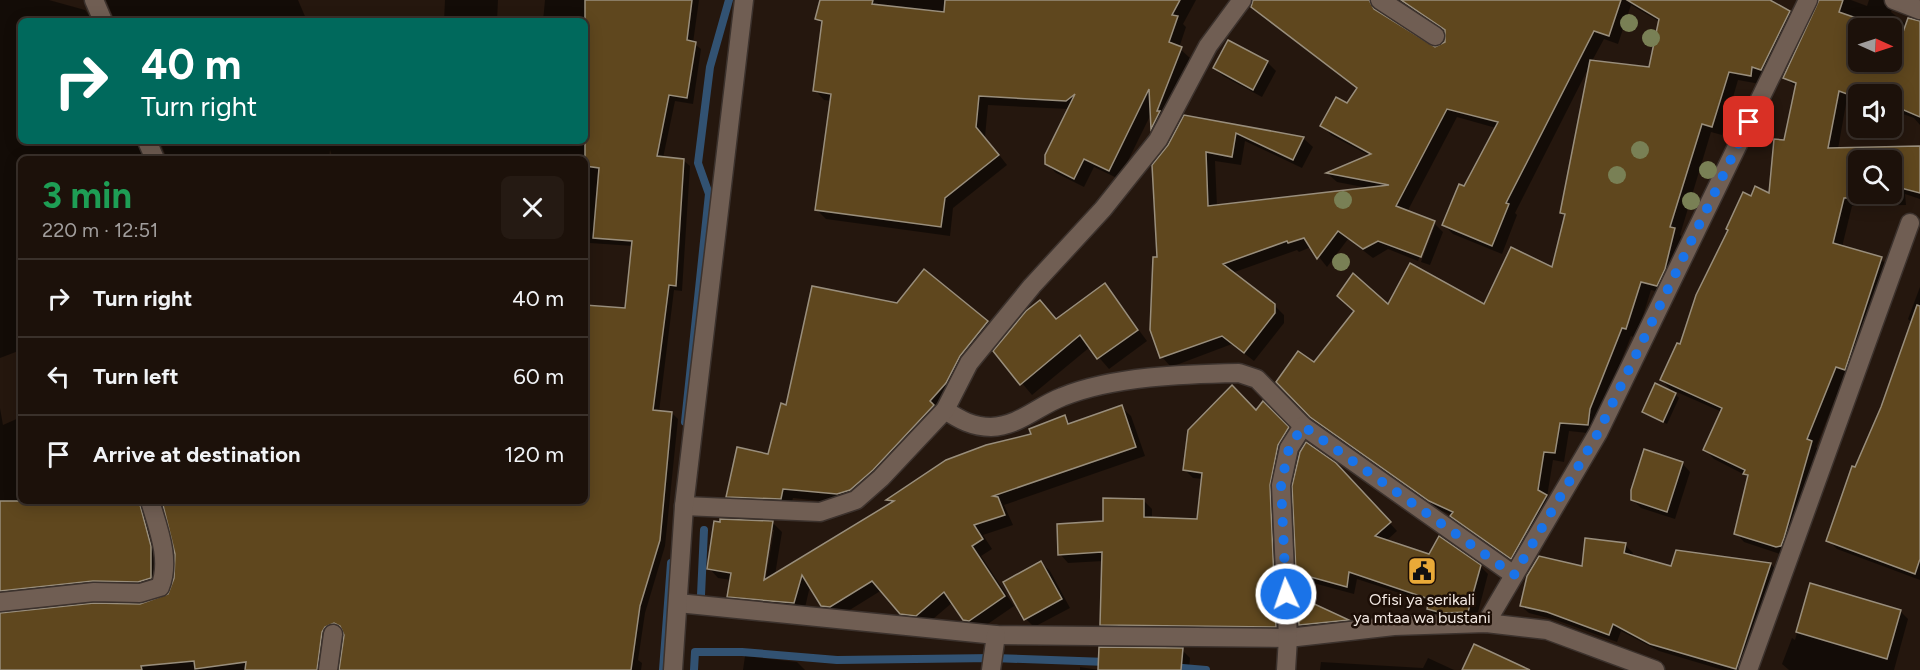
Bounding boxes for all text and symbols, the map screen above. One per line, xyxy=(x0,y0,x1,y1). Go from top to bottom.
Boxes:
north arrow xyxy=(1848,18,1902,72)
map controls xyxy=(1848,18,1902,204)
text: 40 m xyxy=(141,39,241,90)
icon: right xyxy=(42,42,120,120)
button: sound xyxy=(1848,84,1902,138)
text: Turn right xyxy=(141,90,257,123)
pin xyxy=(1723,96,1774,147)
icon: arrive xyxy=(1732,105,1765,138)
button: search xyxy=(1848,150,1902,204)
text: 3 min xyxy=(42,174,132,217)
button: close xyxy=(501,176,564,239)
text: 220 m · 12:51 xyxy=(42,218,158,242)
icon: right xyxy=(42,282,75,315)
text: Turn right xyxy=(93,285,192,312)
text: 40 m xyxy=(512,285,564,312)
icon: left xyxy=(42,360,75,393)
text: Turn left xyxy=(93,363,179,390)
text: 60 m xyxy=(513,363,564,390)
icon: arrive xyxy=(42,438,75,471)
text: Arrive at destination xyxy=(93,441,301,468)
text: 120 m xyxy=(504,441,564,468)
public building icon: Ofisi ya serikali ya mtaa wa bustani xyxy=(1406,555,1438,587)
position arrow xyxy=(1254,562,1318,626)
place label: Ofisi ya serikali ya mtaa wa bustani xyxy=(1353,590,1491,627)

